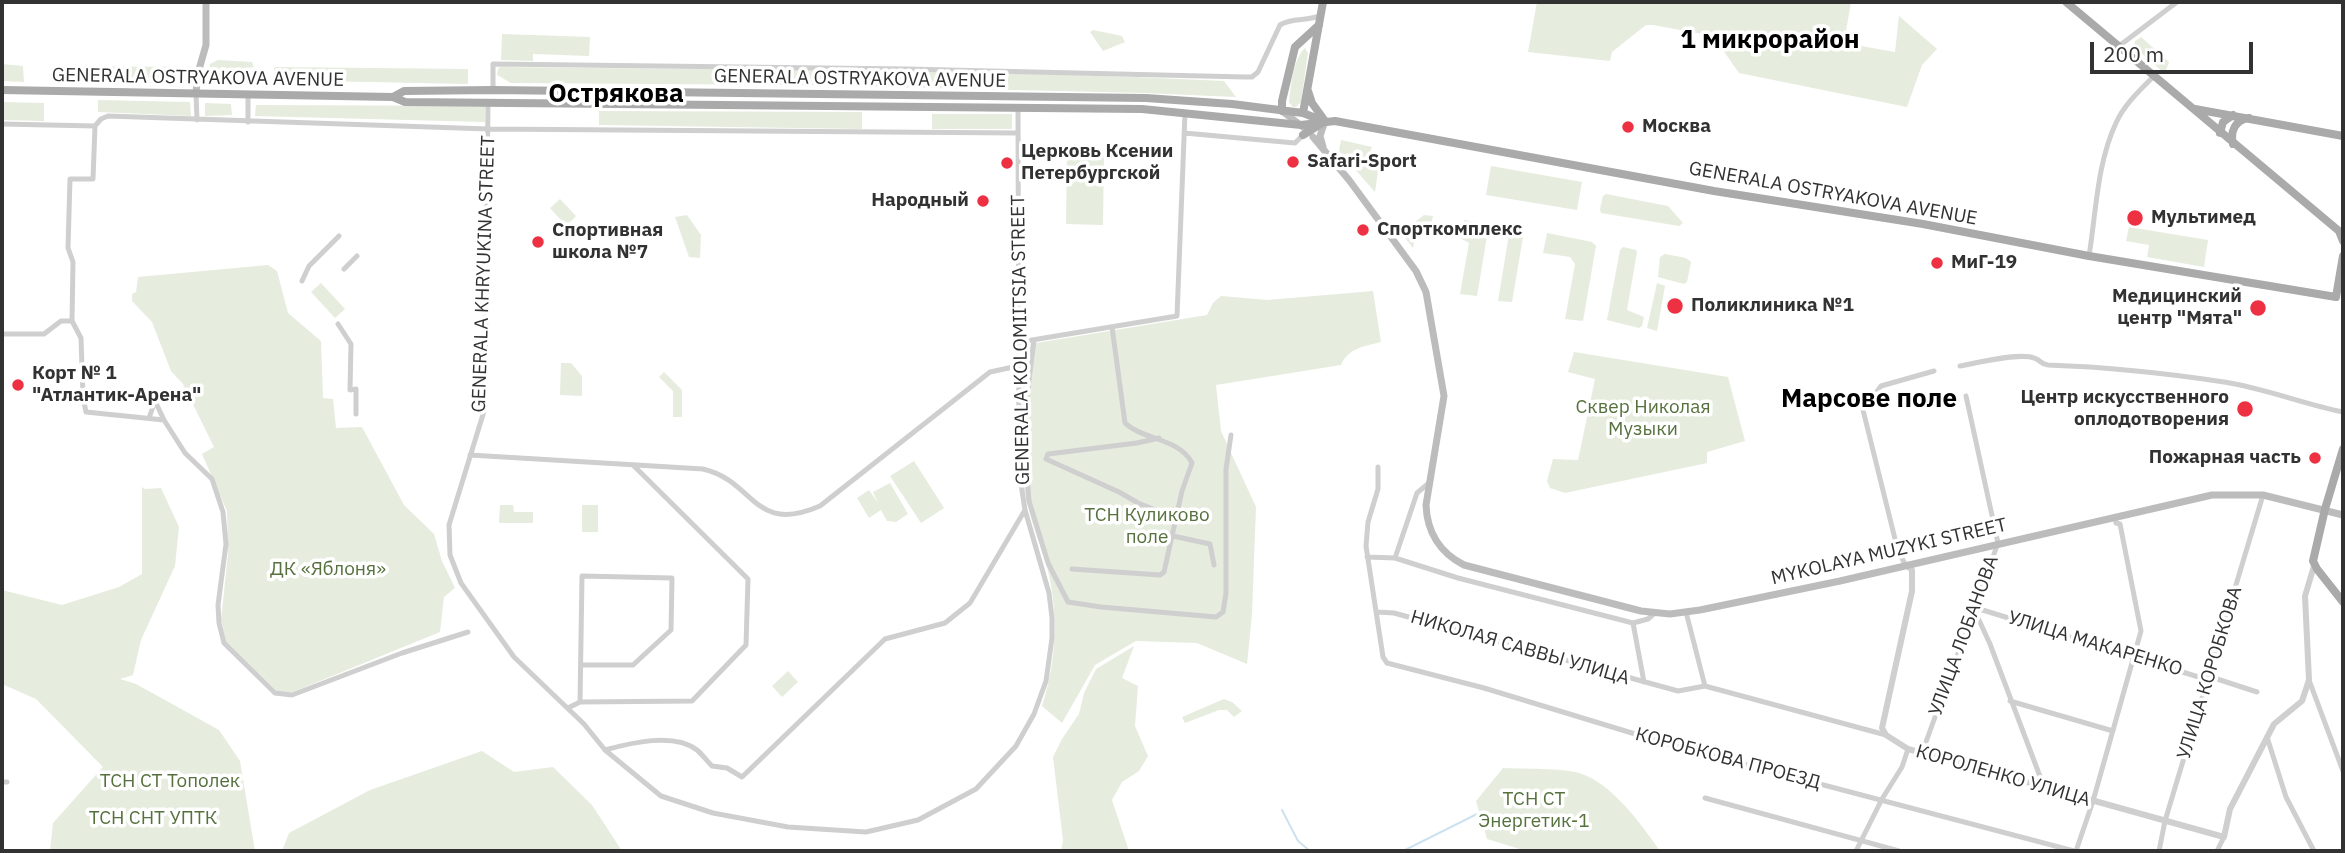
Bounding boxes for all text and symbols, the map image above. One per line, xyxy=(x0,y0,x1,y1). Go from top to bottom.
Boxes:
district label: 1 микрорайон xyxy=(1680,24,1860,56)
scale bar xyxy=(2093,28,2256,72)
text: 200 m xyxy=(2103,40,2164,68)
street label: GENERALA OSTRYAKOVA AVENUE xyxy=(52,64,344,92)
street label: GENERALA OSTRYAKOVA AVENUE xyxy=(714,65,1006,93)
district label: Острякова xyxy=(548,78,684,110)
place label: Москва xyxy=(1642,116,1711,138)
marker: Москва xyxy=(1620,119,1636,135)
street label: GENERALA KHRYUKINA STREET xyxy=(468,135,500,413)
place label: Церковь Ксении Петербургской xyxy=(1021,141,1173,185)
place label: Safari-Sport xyxy=(1307,151,1417,173)
marker: Safari-Sport xyxy=(1285,154,1301,170)
marker: Церковь Ксении Петербургской xyxy=(999,155,1015,171)
street label: GENERALA OSTRYAKOVA AVENUE xyxy=(1687,157,1979,231)
place label: Народный xyxy=(871,190,969,212)
marker: Народный xyxy=(975,193,991,209)
street label: GENERALA KOLOMIITSIA STREET xyxy=(1007,195,1035,485)
place label: Мультимед xyxy=(2151,207,2256,229)
marker: Мультимед xyxy=(2125,208,2145,228)
place label: Спорткомплекс xyxy=(1377,219,1522,241)
place label: Спортивная школа №7 xyxy=(552,220,663,264)
marker: Спорткомплекс xyxy=(1355,222,1371,238)
marker: Спортивная школа №7 xyxy=(530,234,546,250)
place label: МиГ-19 xyxy=(1951,252,2017,274)
marker: МиГ-19 xyxy=(1929,255,1945,271)
place label: Медицинский центр "Мята" xyxy=(2112,286,2242,330)
place label: Поликлиника №1 xyxy=(1691,295,1854,317)
marker: Поликлиника №1 xyxy=(1665,296,1685,316)
marker: Медицинский центр "Мята" xyxy=(2248,298,2268,318)
place label: Корт № 1 "Атлантик-Арена" xyxy=(32,363,201,407)
marker: Корт № 1 "Атлантик-Арена" xyxy=(10,377,26,393)
district label: Марсове поле xyxy=(1781,383,1957,415)
place label: Центр искусственного оплодотворения xyxy=(2021,387,2229,431)
park label: Сквер Николая Музыки xyxy=(1575,397,1711,441)
marker: Центр искусственного оплодотворения xyxy=(2235,399,2255,419)
place label: Пожарная часть xyxy=(2149,447,2301,469)
marker: Пожарная часть xyxy=(2307,450,2323,466)
park label: ТСН Куликово поле xyxy=(1084,505,1210,549)
street label: MYKOLAYA MUZYKI STREET xyxy=(1769,514,2009,590)
street label: УЛИЦА ЛОБАНОВА xyxy=(1924,553,2004,719)
park label: ДК «Яблоня» xyxy=(270,559,386,581)
street label: УЛИЦА КОРОБКОВА xyxy=(2173,584,2247,762)
street label: НИКОЛАЯ САВВЫ УЛИЦА xyxy=(1408,606,1632,690)
street label: УЛИЦА МАКАРЕНКО xyxy=(2005,607,2185,681)
street label: КОРОБКОВА ПРОЕЗД xyxy=(1633,723,1823,795)
street label: КОРОЛЕНКО УЛИЦА xyxy=(1913,740,2093,812)
park label: ТСН СТ Тополек xyxy=(100,771,240,793)
park label: ТСН СТ Энергетик-1 xyxy=(1478,789,1590,833)
park label: ТСН СНТ УПТК xyxy=(89,808,217,830)

